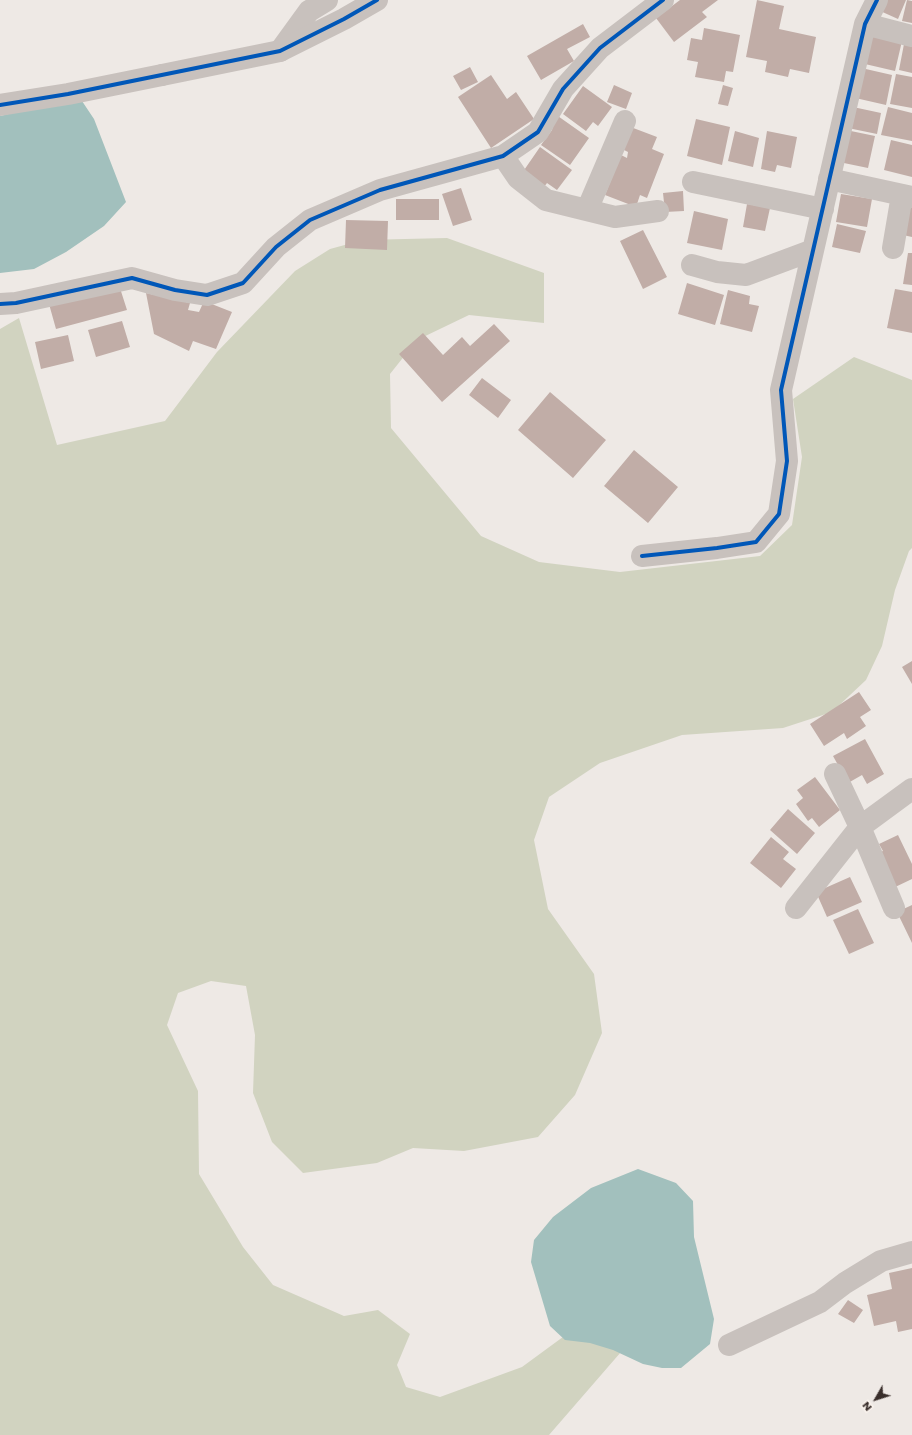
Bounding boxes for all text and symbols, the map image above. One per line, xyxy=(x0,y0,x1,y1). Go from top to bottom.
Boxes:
north arrow xyxy=(856,1379,896,1419)
text: N xyxy=(858,1398,875,1415)

